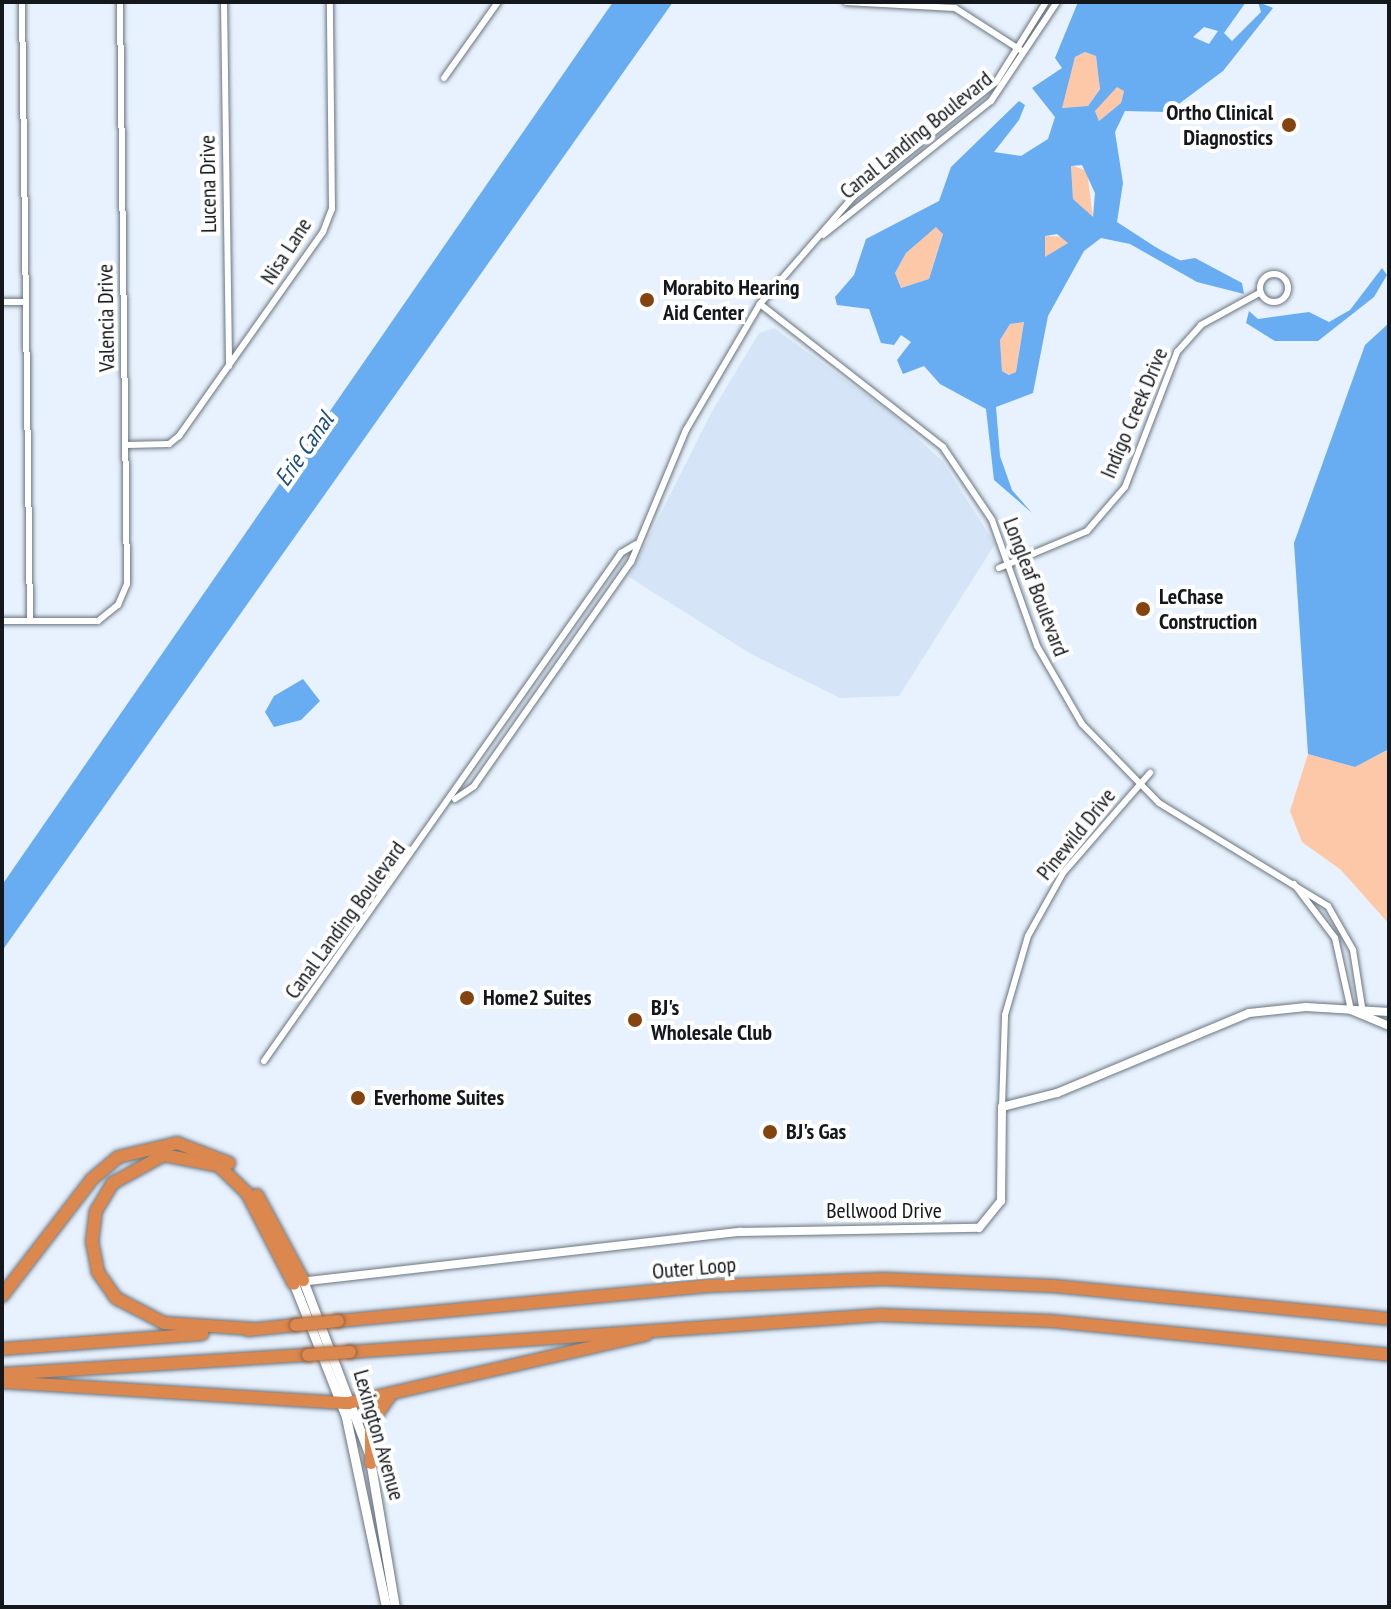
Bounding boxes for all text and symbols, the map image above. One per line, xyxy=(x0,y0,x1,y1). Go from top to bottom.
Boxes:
street label: Canal Landing Boulevard xyxy=(834,65,998,205)
place label: Ortho Clinical Diagnostics xyxy=(1166,99,1273,150)
marker: Ortho Clinical Diagnostics xyxy=(1280,116,1298,134)
street label: Lucena Drive xyxy=(194,135,222,233)
street label: Nisa Lane xyxy=(255,213,317,289)
street label: Valencia Drive xyxy=(92,264,120,372)
place label: Morabito Hearing Aid Center xyxy=(663,274,800,326)
marker: Morabito Hearing Aid Center xyxy=(638,291,656,309)
street label: Indigo Creek Drive xyxy=(1095,344,1173,482)
water label: Erie Canal xyxy=(268,407,340,491)
street label: Longleaf Boulevard xyxy=(997,514,1075,660)
place label: LeChase Construction xyxy=(1159,583,1257,634)
marker: LeChase Construction xyxy=(1134,600,1152,618)
street label: Pinewild Drive xyxy=(1031,783,1121,885)
street label: Canal Landing Boulevard xyxy=(279,836,411,1004)
place label: Home2 Suites xyxy=(483,985,591,1011)
marker: Home2 Suites xyxy=(458,989,476,1007)
place label: BJ's Wholesale Club xyxy=(651,994,772,1046)
marker: BJ's Wholesale Club xyxy=(626,1011,644,1029)
place label: Everhome Suites xyxy=(374,1085,504,1111)
marker: Everhome Suites xyxy=(349,1089,367,1107)
place label: BJ's Gas xyxy=(786,1119,847,1145)
marker: BJ's Gas xyxy=(761,1123,779,1141)
street label: Bellwood Drive xyxy=(826,1198,942,1224)
street label: Outer Loop xyxy=(651,1251,737,1285)
street label: Lexington Avenue xyxy=(348,1366,410,1504)

